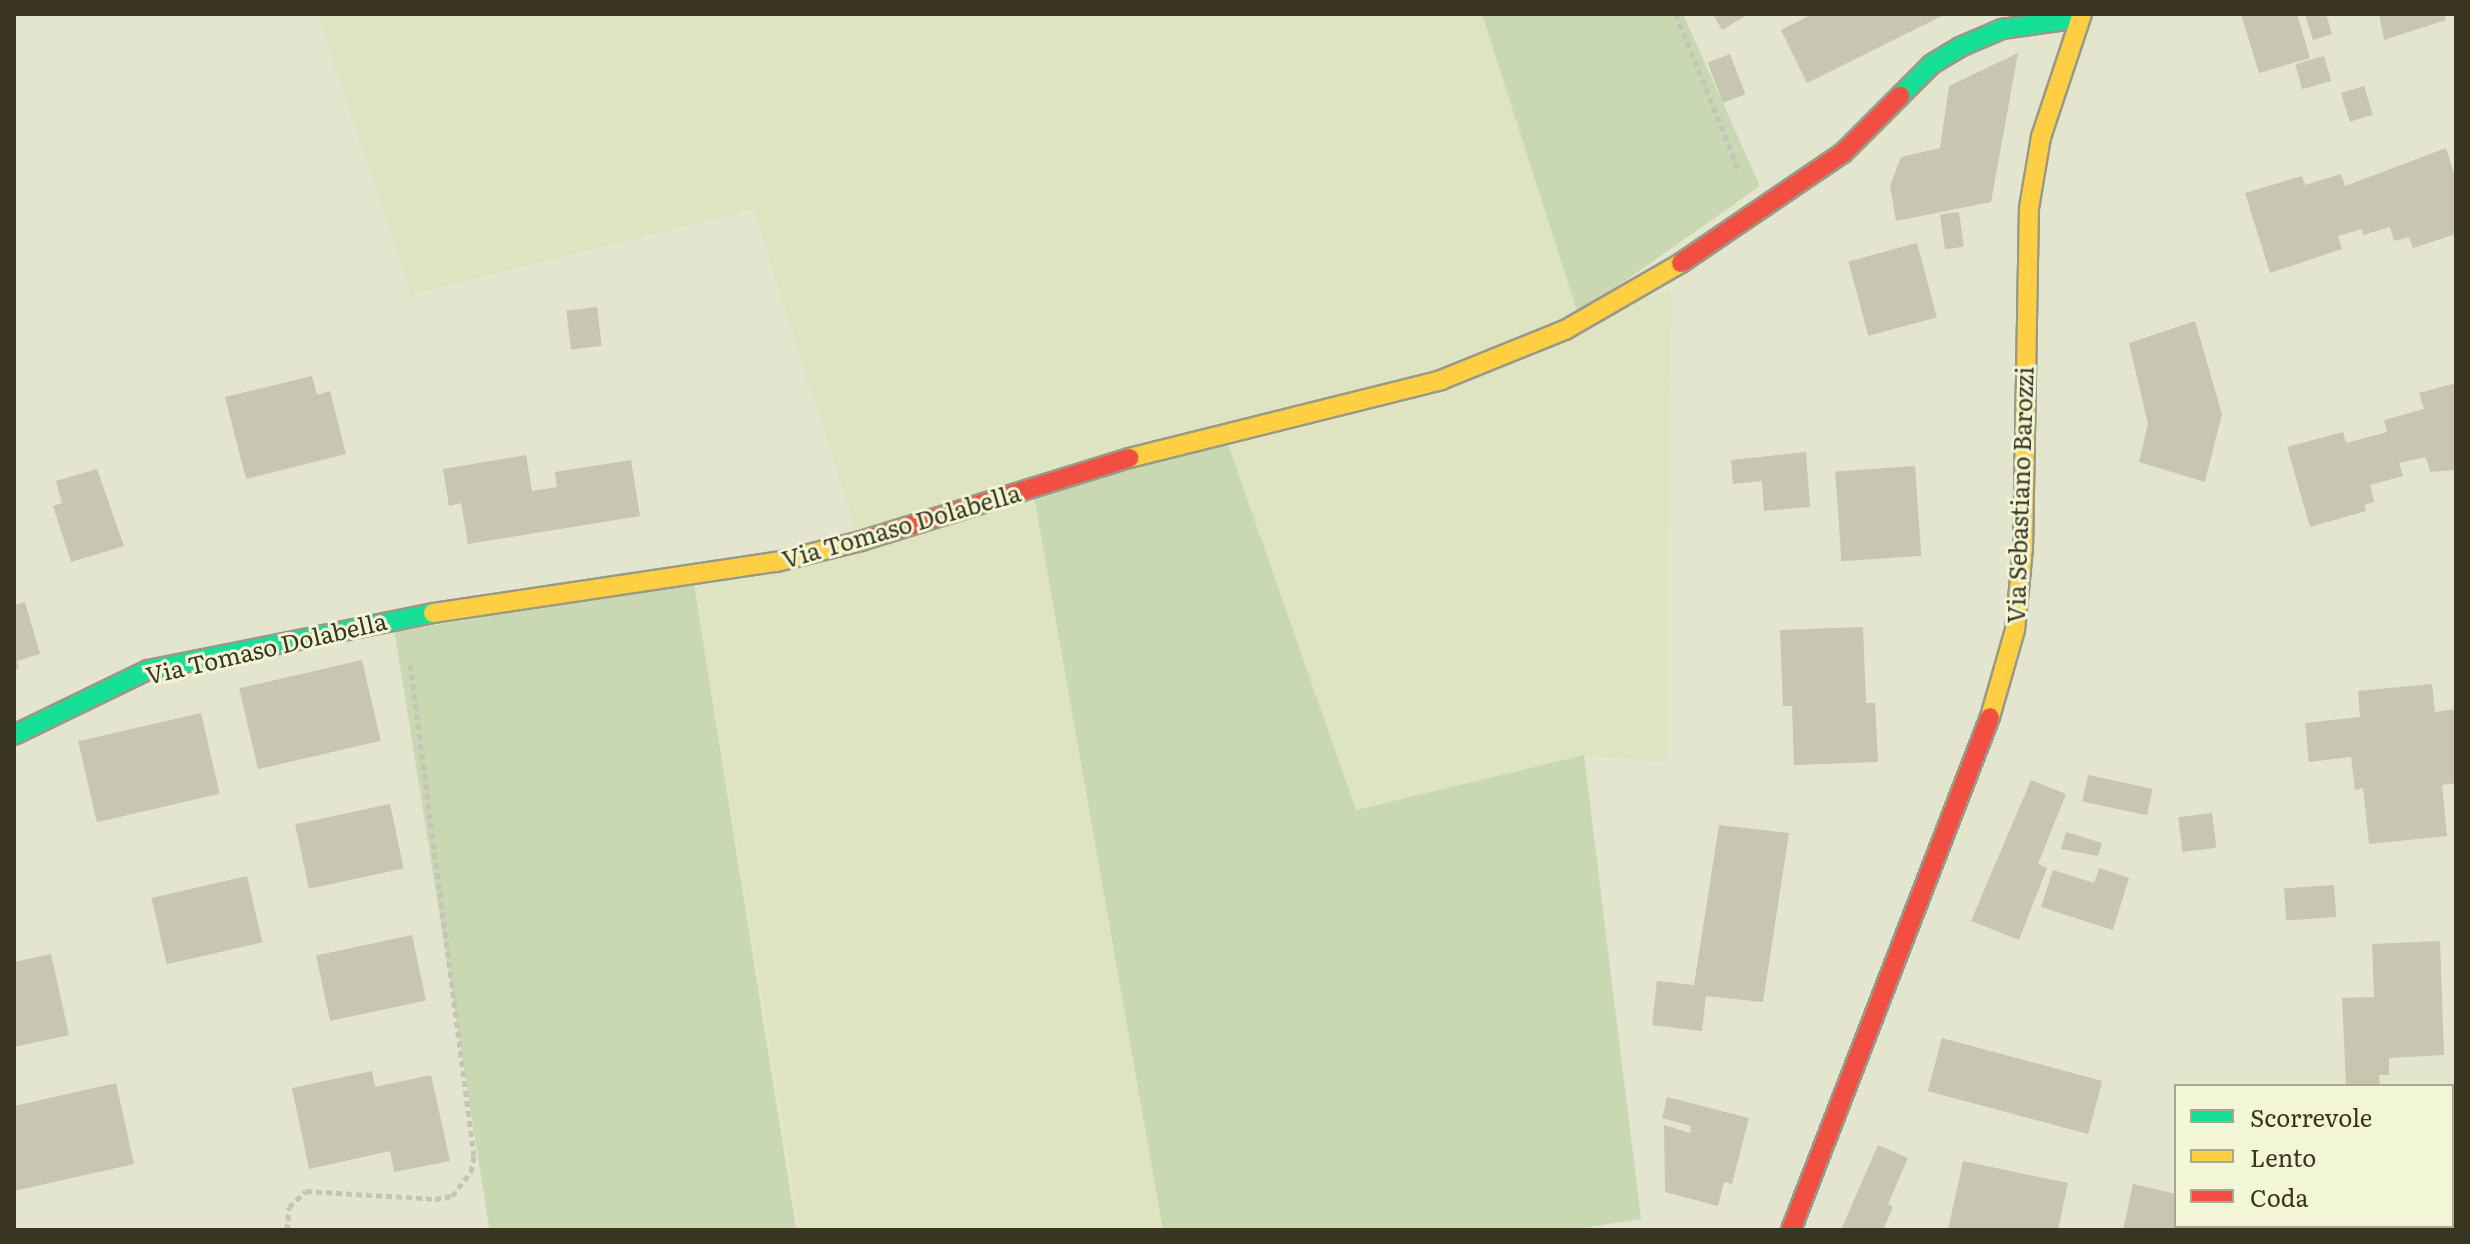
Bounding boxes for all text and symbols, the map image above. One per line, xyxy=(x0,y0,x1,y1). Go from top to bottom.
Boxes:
street label: Via Sebastiano Barozzi xyxy=(2000,366,2038,624)
street label: Via Tomaso Dolabella xyxy=(778,477,1024,573)
street label: Via Tomaso Dolabella xyxy=(143,605,389,689)
legend xyxy=(2174,1084,2454,1228)
text: Scorrevole xyxy=(2250,1099,2372,1134)
text: Lento xyxy=(2250,1139,2316,1174)
text: Coda xyxy=(2250,1179,2308,1214)

